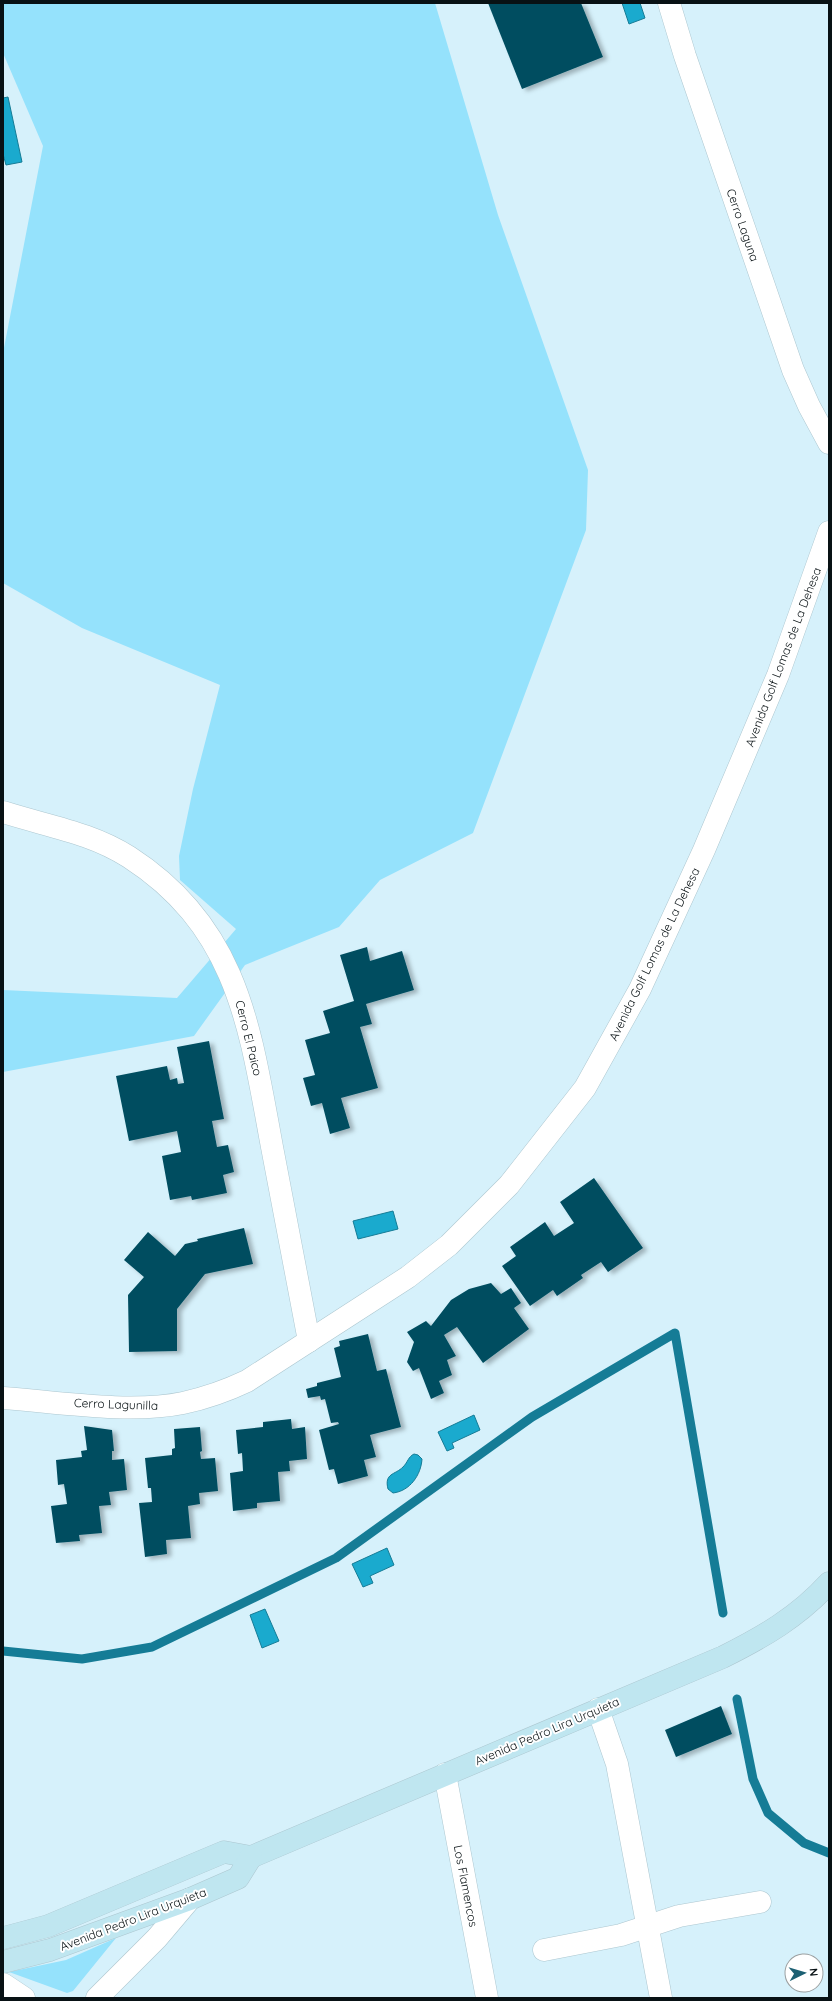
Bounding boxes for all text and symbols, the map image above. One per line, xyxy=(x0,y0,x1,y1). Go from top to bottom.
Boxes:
street label: Cerro Laguna xyxy=(724,187,762,263)
street label: Avenida Golf Lomas de La Dehesa xyxy=(742,565,824,749)
street label: Avenida Golf Lomas de La Dehesa xyxy=(605,865,703,1043)
street label: Cerro El Paico xyxy=(232,999,266,1077)
street label: Cerro Lagunilla xyxy=(74,1395,158,1413)
street label: Avenida Pedro Lira Urquieta xyxy=(473,1694,621,1768)
street label: Los Flamencos xyxy=(451,1844,481,1929)
street label: Avenida Pedro Lira Urquieta xyxy=(58,1884,208,1954)
north arrow xyxy=(784,1953,824,1993)
text: N xyxy=(807,1967,821,1977)

